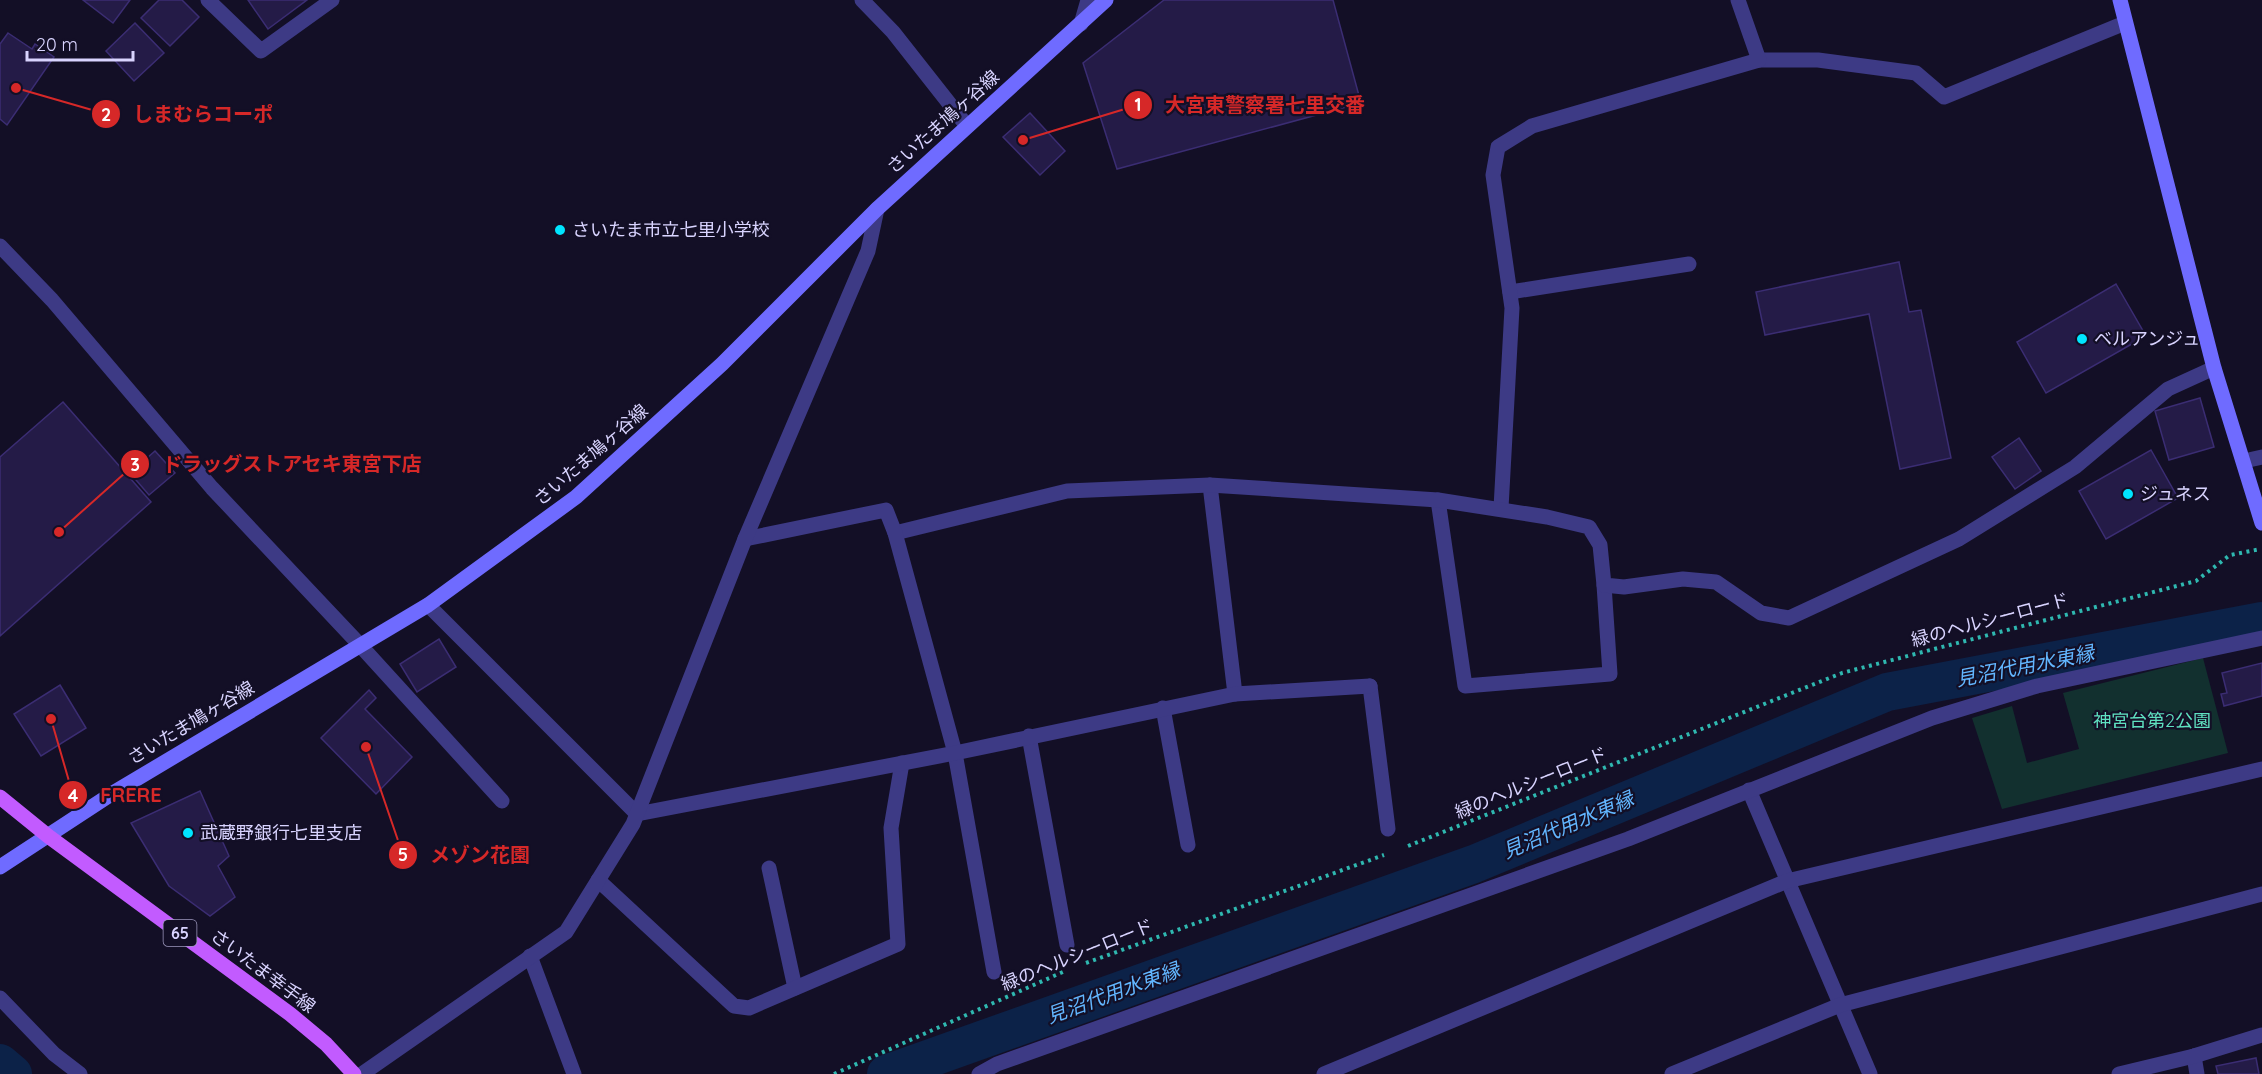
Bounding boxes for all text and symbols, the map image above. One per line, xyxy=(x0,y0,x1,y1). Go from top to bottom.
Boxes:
scale bar xyxy=(27,24,134,62)
text: 20 m xyxy=(36,33,78,56)
street label: さいたま鳩ヶ谷線 xyxy=(882,65,1004,178)
callout: 大宮東警察署七里交番 xyxy=(1123,86,1377,124)
text: 大宮東警察署七里交番 xyxy=(1165,92,1365,117)
text: 1 xyxy=(1134,93,1142,116)
callout: しまむらコーポ xyxy=(91,95,285,133)
text: しまむらコーポ xyxy=(133,101,273,126)
text: 2 xyxy=(101,103,111,126)
place label: さいたま市立七里小学校 xyxy=(572,218,769,241)
marker: さいたま市立七里小学校 xyxy=(553,223,567,237)
place label: ベルアンジュ xyxy=(2094,327,2200,350)
marker: ベルアンジュ xyxy=(2075,332,2089,346)
street label: さいたま鳩ヶ谷線 xyxy=(529,399,652,510)
callout: ドラッグストアセキ東宮下店 xyxy=(120,445,434,483)
text: ドラッグストアセキ東宮下店 xyxy=(162,451,422,476)
text: 3 xyxy=(130,453,140,476)
place label: ジュネス xyxy=(2140,482,2211,505)
marker: ジュネス xyxy=(2121,487,2135,501)
street label: 緑のヘルシーロード xyxy=(1909,587,2071,652)
water label: 見沼代用水東縁 xyxy=(1954,640,2098,691)
street label: さいたま鳩ヶ谷線 xyxy=(123,676,258,769)
park label: 神宮台第2公園 xyxy=(2093,709,2211,732)
street label: 緑のヘルシーロード xyxy=(1451,742,1610,824)
callout: FRERE xyxy=(58,776,174,814)
text: FRERE xyxy=(100,782,162,807)
text: 4 xyxy=(68,784,79,807)
water label: 見沼代用水東縁 xyxy=(1498,785,1639,863)
place label: 武蔵野銀行七里支店 xyxy=(200,821,362,844)
marker: 武蔵野銀行七里支店 xyxy=(181,826,195,840)
callout: メゾン花園 xyxy=(388,836,542,874)
text: メゾン花園 xyxy=(430,842,530,867)
text: 5 xyxy=(398,843,408,866)
street label: 緑のヘルシーロード xyxy=(997,914,1156,996)
road number: 65 xyxy=(164,920,196,946)
street label: さいたま幸手線 xyxy=(206,924,320,1018)
water label: 見沼代用水東縁 xyxy=(1043,956,1185,1028)

